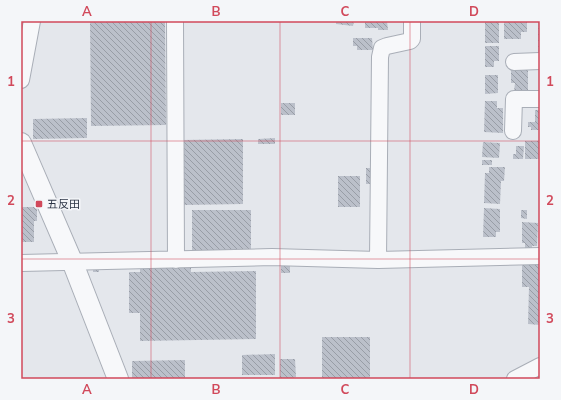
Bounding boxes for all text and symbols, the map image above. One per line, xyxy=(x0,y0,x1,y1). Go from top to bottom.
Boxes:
text: A xyxy=(82,3,92,19)
text: B xyxy=(212,3,221,19)
text: C xyxy=(341,3,350,19)
text: D xyxy=(469,3,479,19)
text: 1 xyxy=(7,73,15,89)
text: 1 xyxy=(546,73,554,89)
text: 2 xyxy=(7,192,15,208)
text: 2 xyxy=(546,192,554,208)
place label: 五反田 xyxy=(47,197,80,211)
marker: 五反田 xyxy=(34,199,44,209)
text: 3 xyxy=(7,310,15,326)
text: 3 xyxy=(546,310,554,326)
text: A xyxy=(82,381,92,397)
text: B xyxy=(212,381,221,397)
text: C xyxy=(341,381,350,397)
text: D xyxy=(469,381,479,397)

